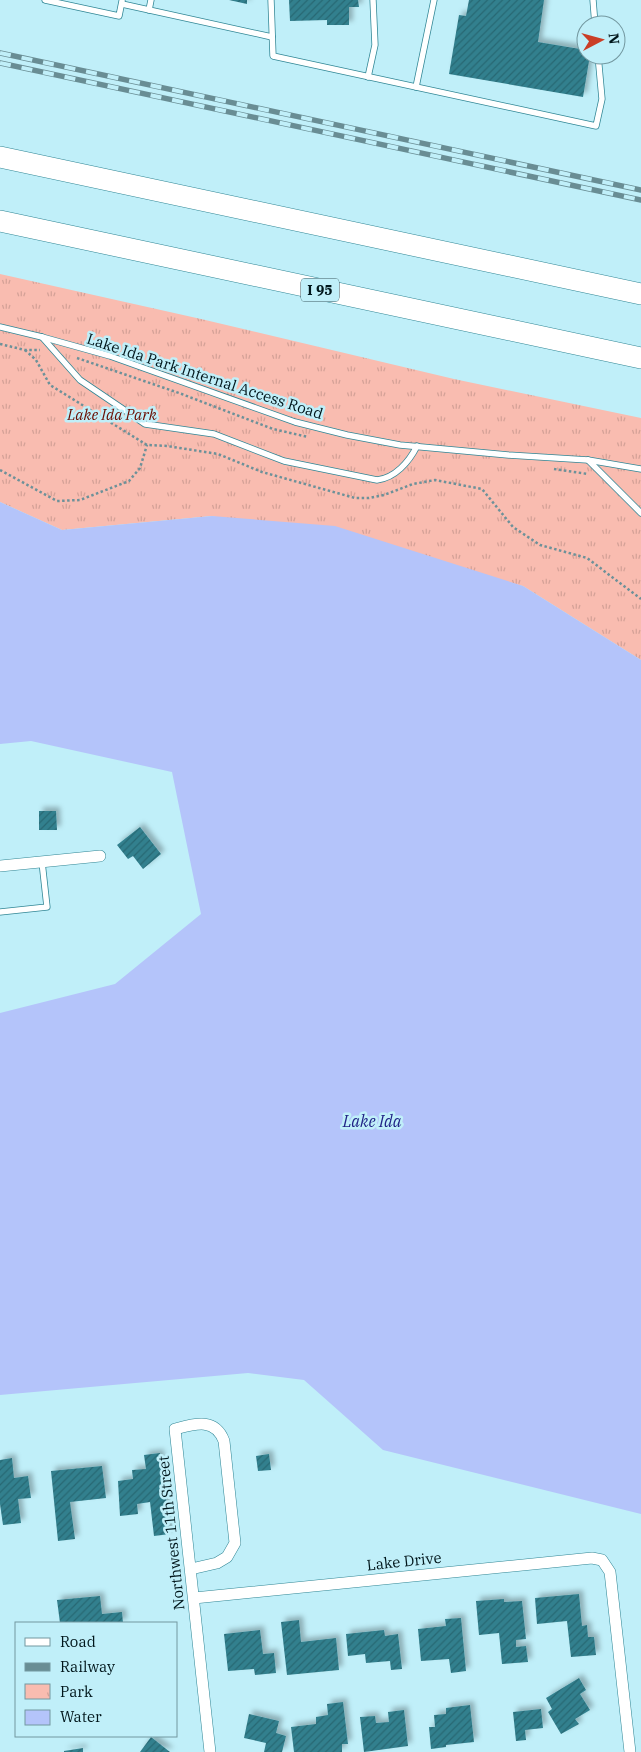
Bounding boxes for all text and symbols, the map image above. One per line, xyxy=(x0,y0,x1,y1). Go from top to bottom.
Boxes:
north arrow xyxy=(576,15,626,65)
text: N xyxy=(604,32,623,45)
road number: I 95 xyxy=(301,278,339,302)
street label: Lake Ida Park Internal Access Road xyxy=(85,329,325,423)
park label: Lake Ida Park xyxy=(67,405,157,423)
water label: Lake Ida xyxy=(342,1111,402,1131)
street label: Northwest 11th Street xyxy=(153,1455,189,1611)
street label: Lake Drive xyxy=(366,1548,442,1574)
legend xyxy=(15,1622,178,1737)
text: Road xyxy=(60,1632,96,1651)
text: Railway xyxy=(60,1657,115,1676)
text: Park xyxy=(60,1682,93,1701)
text: Water xyxy=(60,1707,102,1726)

